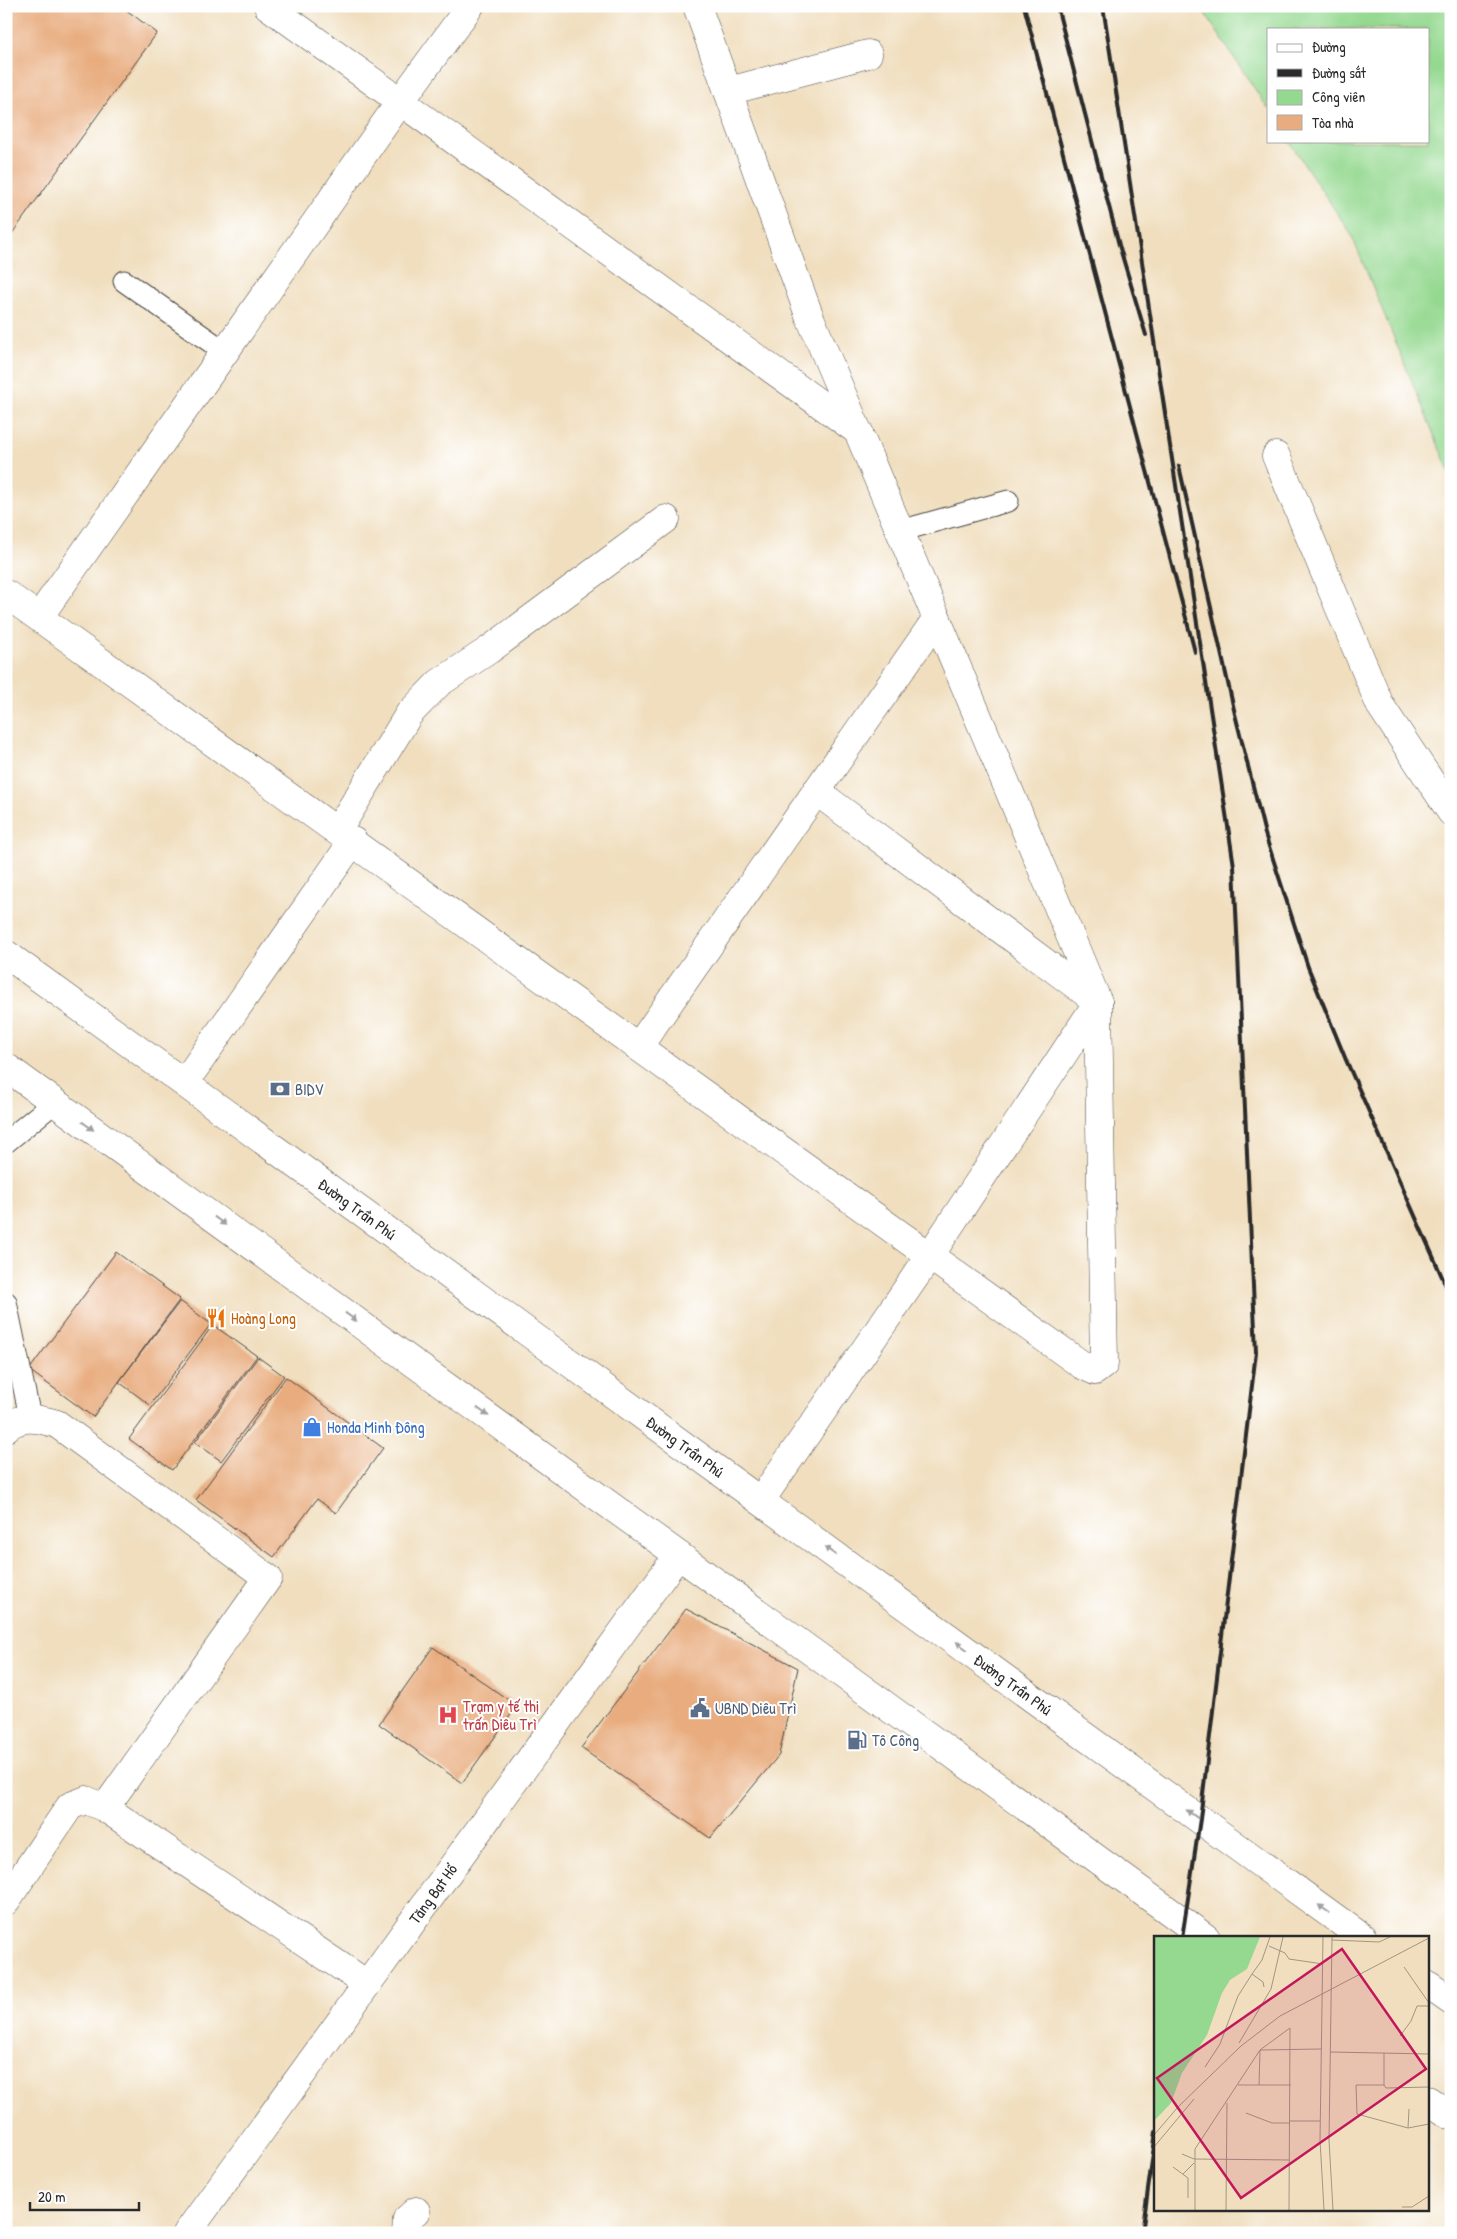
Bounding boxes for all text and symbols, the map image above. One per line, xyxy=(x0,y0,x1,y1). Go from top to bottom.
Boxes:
legend xyxy=(1267,28,1430,142)
text: Đường xyxy=(1312,36,1346,57)
text: Đường sắt xyxy=(1312,62,1367,83)
text: Công viên xyxy=(1312,86,1366,107)
text: Tòa nhà xyxy=(1312,112,1353,133)
bank icon: BIDV xyxy=(269,1078,291,1100)
place label: BIDV xyxy=(295,1078,323,1100)
one-way arrow xyxy=(81,1121,95,1131)
street label: Đường Trần Phú xyxy=(314,1173,401,1245)
one-way arrow xyxy=(213,1216,226,1227)
restaurant icon: Hoàng Long xyxy=(205,1307,227,1329)
place label: Hoàng Long xyxy=(231,1307,296,1329)
one-way arrow xyxy=(344,1312,358,1322)
one-way arrow xyxy=(476,1407,489,1418)
street label: Đường Trần Phú xyxy=(642,1411,729,1483)
shop icon: Honda Minh Đông xyxy=(301,1416,323,1438)
place label: Honda Minh Đông xyxy=(327,1416,425,1438)
one-way arrow xyxy=(824,1545,837,1556)
one-way arrow xyxy=(955,1641,969,1651)
street label: Đường Trần Phú xyxy=(970,1649,1057,1720)
place label: Trạm y tế thị trấn Diêu Trì xyxy=(463,1695,539,1735)
public building icon: UBND Diêu Trì xyxy=(689,1697,711,1719)
place label: UBND Diêu Trì xyxy=(715,1697,797,1719)
hospital icon: Trạm y tế thị trấn Diêu Trì xyxy=(437,1704,459,1726)
fuel station icon: Tô Công xyxy=(846,1729,868,1751)
place label: Tô Công xyxy=(872,1729,919,1751)
one-way arrow xyxy=(1186,1808,1199,1819)
street label: Tăng Bạt Hổ xyxy=(403,1859,462,1928)
one-way arrow xyxy=(1317,1904,1331,1914)
inset map xyxy=(1154,1936,1430,2212)
scale bar xyxy=(30,2179,139,2211)
text: 20 m xyxy=(38,2186,65,2207)

